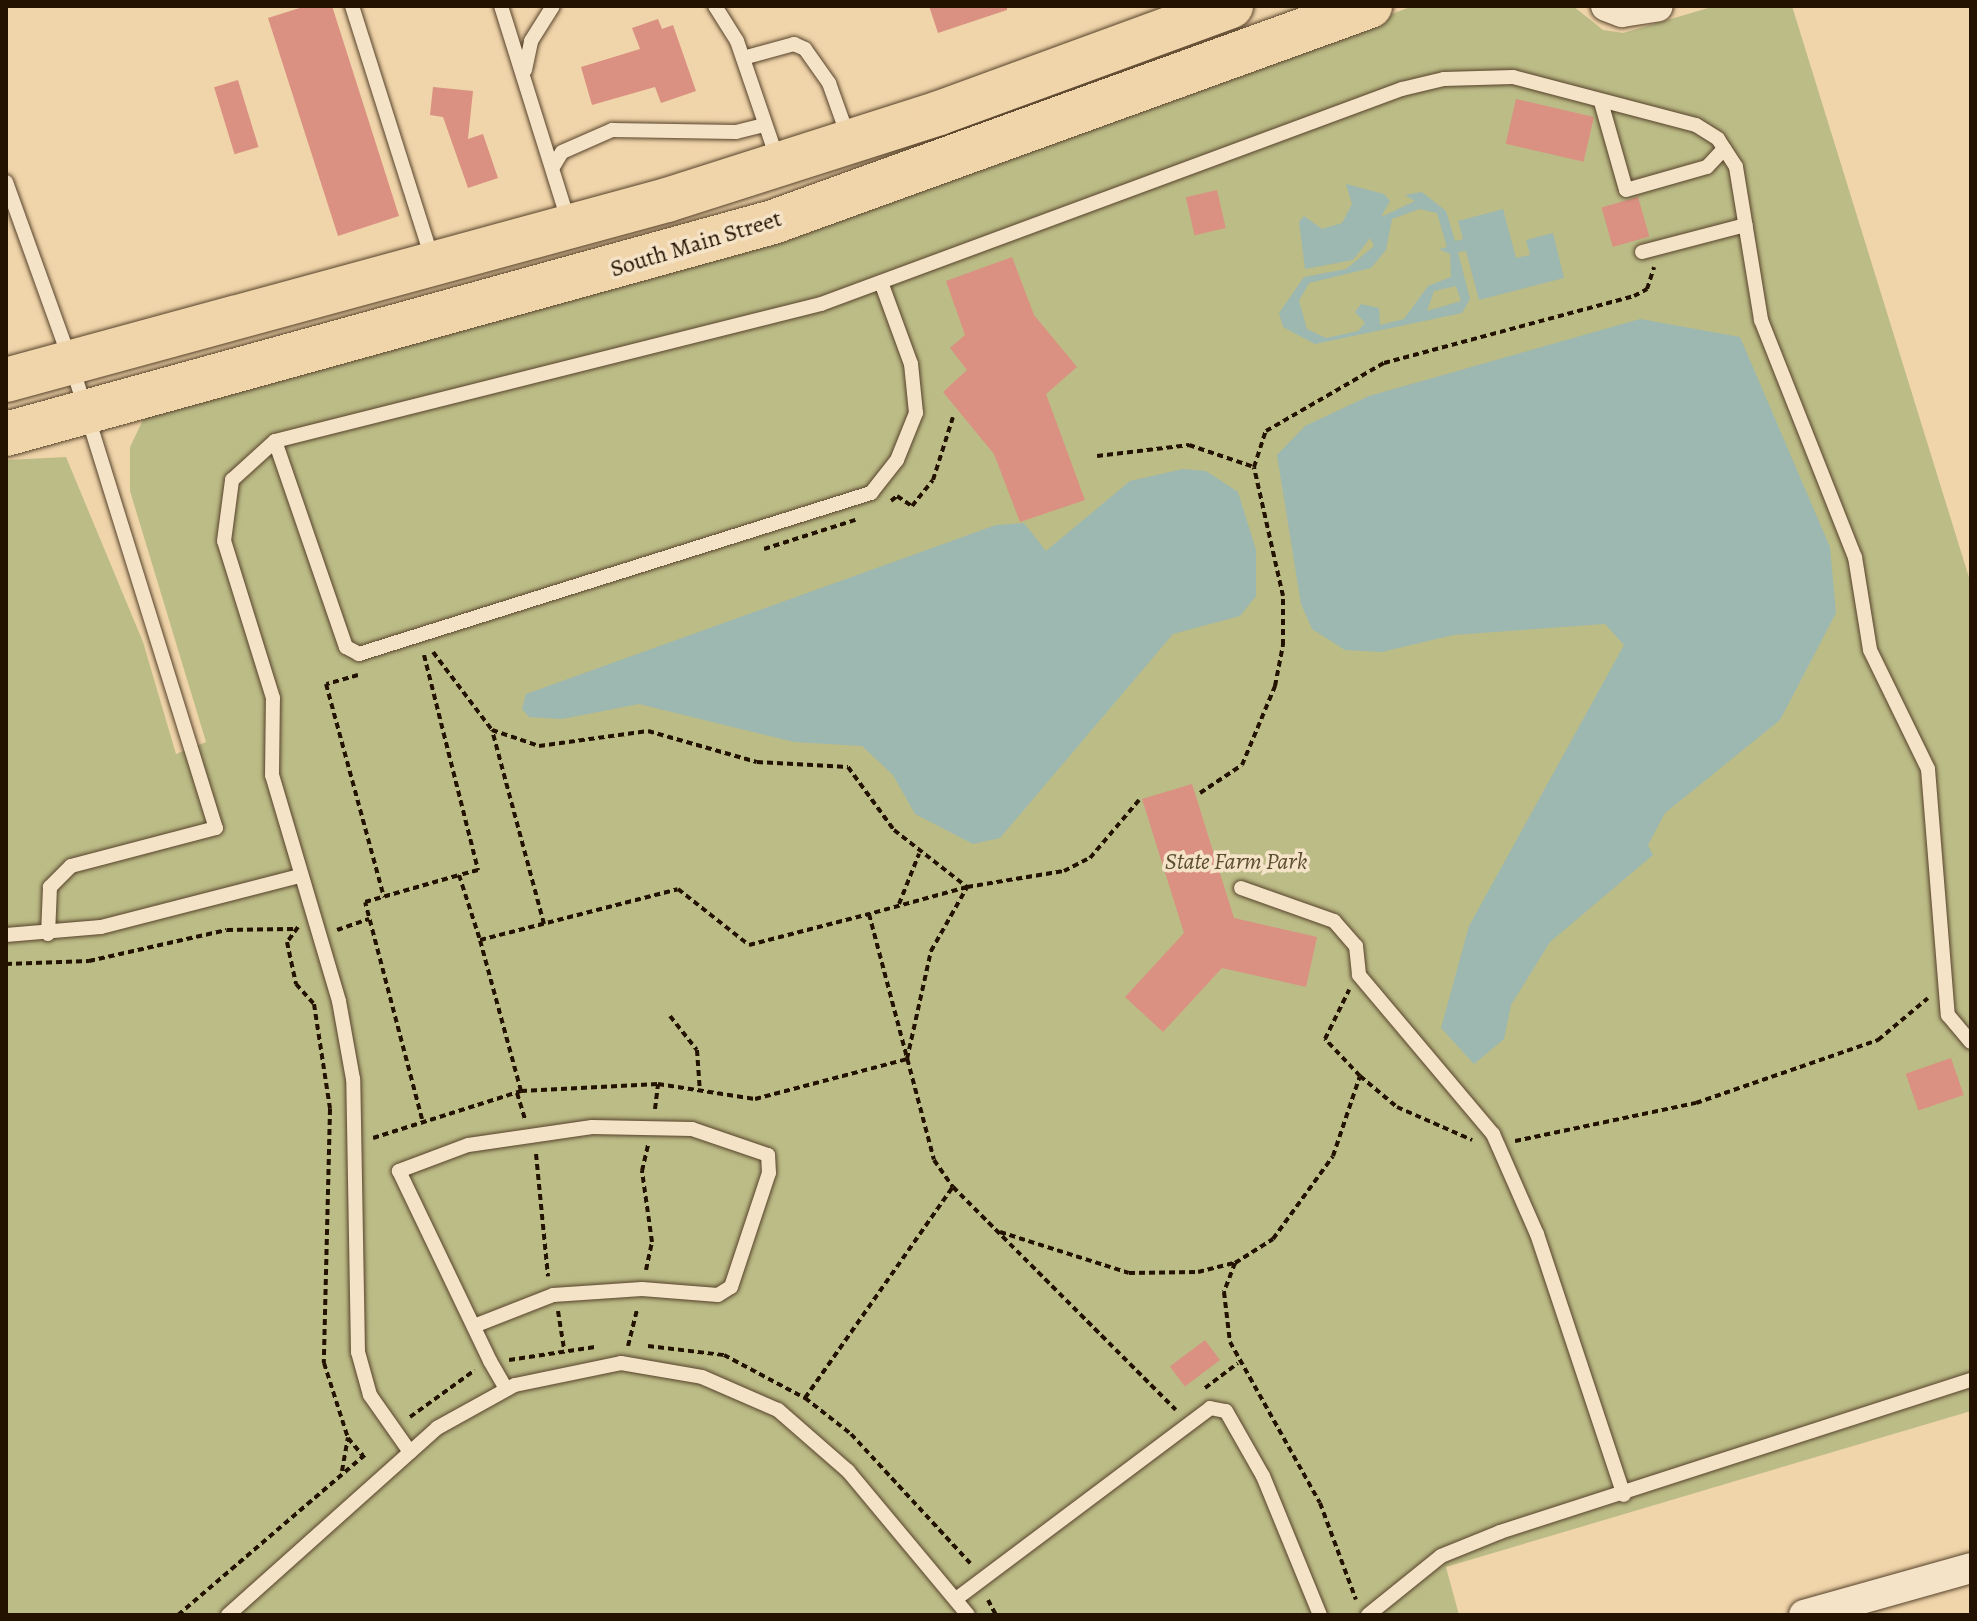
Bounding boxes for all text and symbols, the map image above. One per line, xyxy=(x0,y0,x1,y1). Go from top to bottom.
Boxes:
street label: South Main Street xyxy=(607,204,785,284)
park label: State Farm Park xyxy=(1165,848,1307,876)

